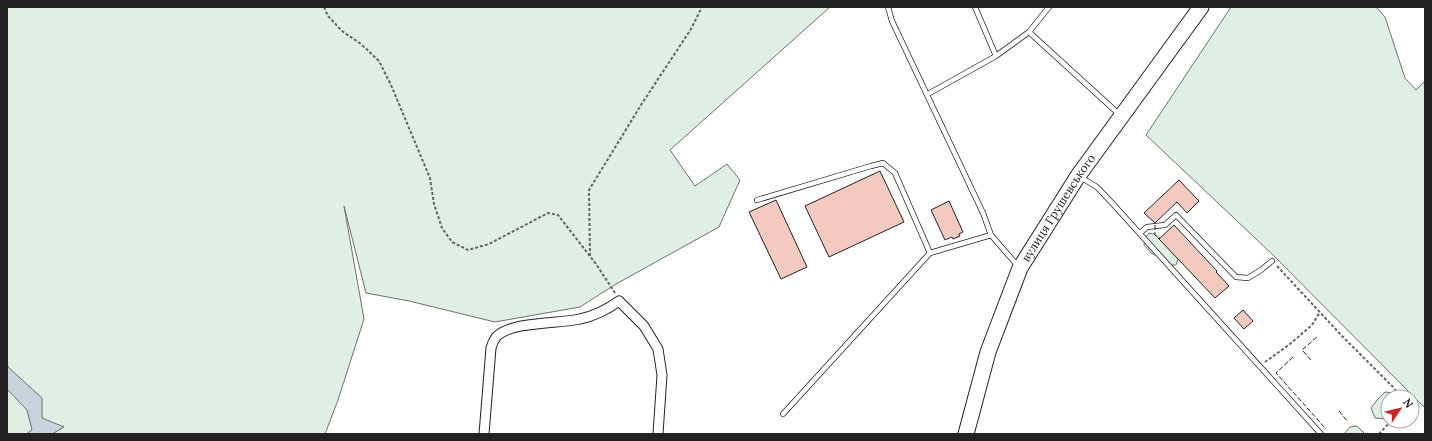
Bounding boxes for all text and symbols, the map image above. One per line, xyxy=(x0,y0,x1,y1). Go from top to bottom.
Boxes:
street label: вулиця Грушевського xyxy=(1018,151,1098,264)
north arrow xyxy=(1380,389,1420,429)
text: N xyxy=(1400,396,1417,411)

